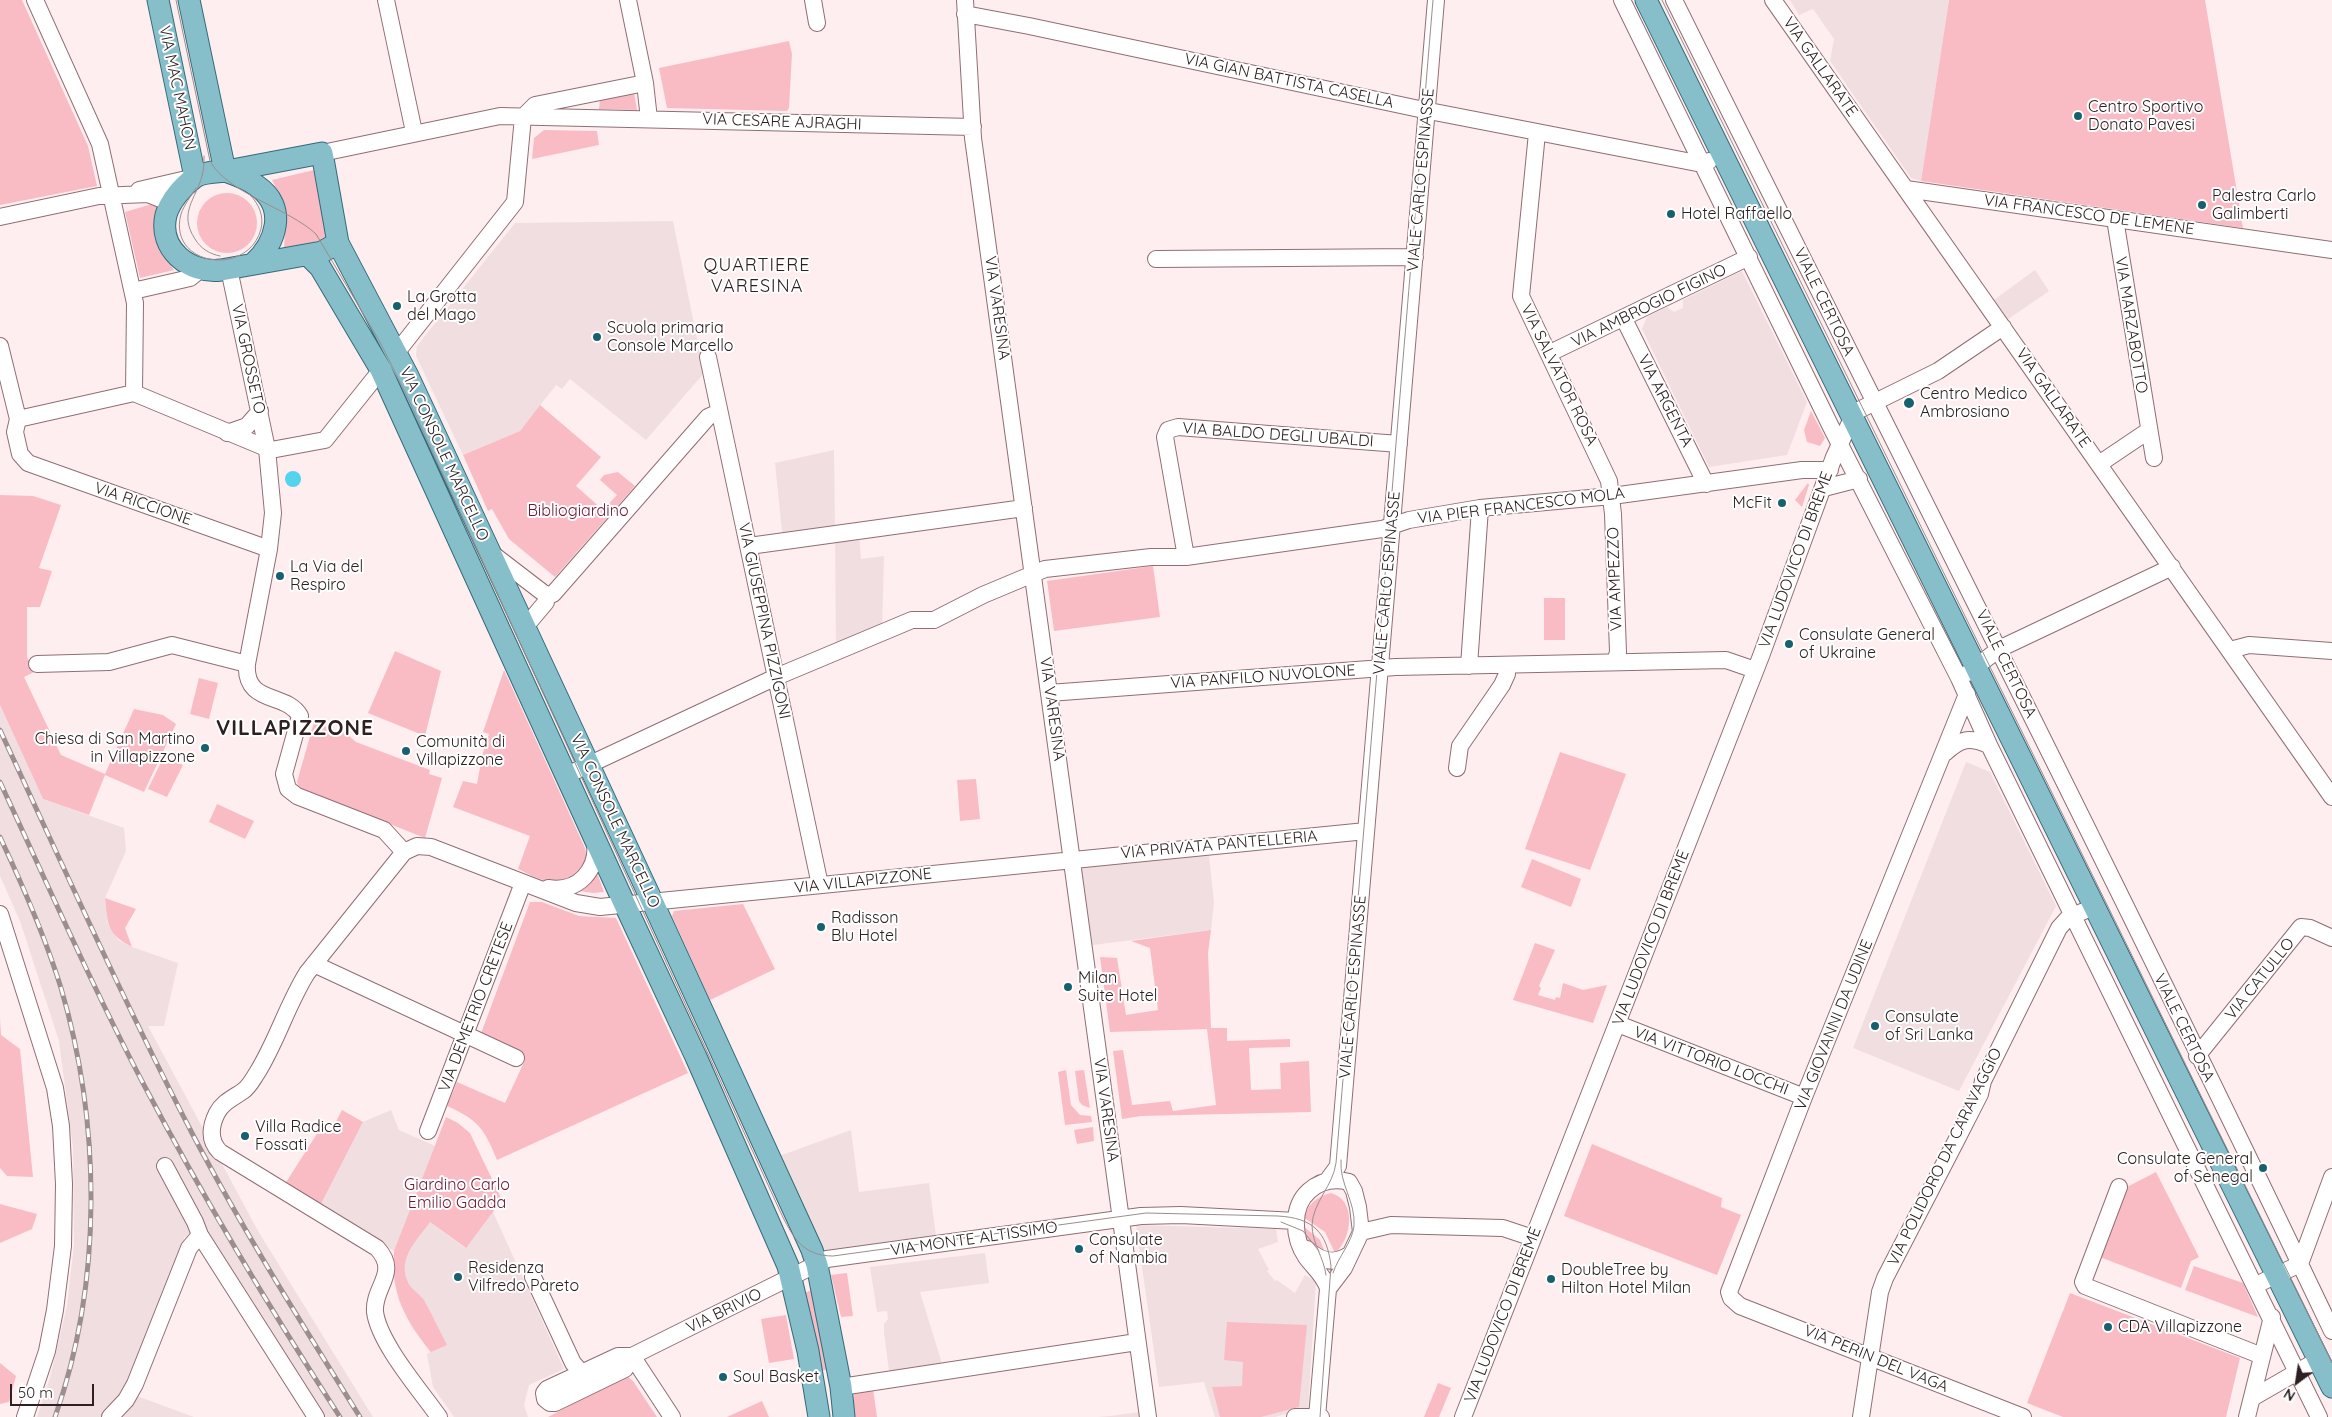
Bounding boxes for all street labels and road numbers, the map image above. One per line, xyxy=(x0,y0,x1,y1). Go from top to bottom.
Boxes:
street label: VIA GALLARATE xyxy=(1779,13,1861,121)
street label: VIA MAC MAHON xyxy=(154,24,200,152)
street label: VIA GIAN BATTISTA CASELLA xyxy=(1183,49,1395,113)
street label: VIALE CARLO ESPINASSE xyxy=(1403,87,1439,273)
street label: VIA CESARE AJRAGHI xyxy=(702,110,862,134)
street label: VIA FRANCESCO DE LEMENE xyxy=(1983,191,2195,239)
street label: VIALE CERTOSA xyxy=(1790,245,1858,359)
street label: VIA VARESINA xyxy=(980,255,1014,361)
street label: VIA MARZABOTTO xyxy=(2111,255,2151,395)
street label: VIA AMBROGIO FIGINO xyxy=(1568,260,1730,352)
street label: VIA SALVATOR ROSA xyxy=(1516,301,1602,449)
street label: VIA GROSSETO xyxy=(227,302,269,416)
street label: VIA GALLARATE xyxy=(2012,344,2094,452)
street label: VIA ARGENTA xyxy=(1633,351,1697,451)
street label: VIA CONSOLE MARCELLO xyxy=(395,364,493,544)
street label: VIA BALDO DEGLI UBALDI xyxy=(1182,419,1374,451)
street label: VIA LUDOVICO DI BREME xyxy=(1755,469,1837,651)
street label: VIA RICCIONE xyxy=(92,478,194,530)
street label: VIA PIER FRANCESCO MOLA xyxy=(1416,484,1626,528)
street label: VIALE CARLO ESPINASSE xyxy=(1369,490,1405,676)
street label: VIA GIUSEPPINA PIZZIGONI xyxy=(734,521,794,721)
street label: VIA AMPEZZO xyxy=(1604,527,1626,631)
street label: VIALE CERTOSA xyxy=(1972,607,2040,721)
street label: VIA VARESINA xyxy=(1035,656,1069,762)
street label: VIA PANFILO NUVOLONE xyxy=(1170,661,1356,693)
street label: VIA CONSOLE MARCELLO xyxy=(566,731,664,911)
street label: VIA PRIVATA PANTELLERIA xyxy=(1120,827,1318,863)
street label: VIA LUDOVICO DI BREME xyxy=(1609,847,1693,1029)
street label: VIA VILLAPIZZONE xyxy=(793,864,933,898)
street label: VIALE CARLO ESPINASSE xyxy=(1335,894,1371,1080)
street label: VIA DEMETRIO CRETESE xyxy=(435,919,517,1095)
street label: VIA CATULLO xyxy=(2221,934,2299,1024)
street label: VIA GIOVANNI DA UDINE xyxy=(1791,937,1877,1113)
street label: VIALE CERTOSA xyxy=(2150,971,2218,1085)
street label: VIA VITTORIO LOCCHI xyxy=(1631,1023,1791,1099)
street label: VIA POLIDORO DA CARAVAGGIO xyxy=(1884,1045,2006,1269)
street label: VIA VARESINA xyxy=(1089,1057,1123,1163)
street label: VIA MONTE ALTISSIMO xyxy=(889,1218,1059,1260)
street label: VIA LUDOVICO DI BREME xyxy=(1461,1224,1545,1406)
street label: VIA BRIVIO xyxy=(683,1285,765,1337)
street label: VIA PERIN DEL VAGA xyxy=(1801,1321,1951,1397)

